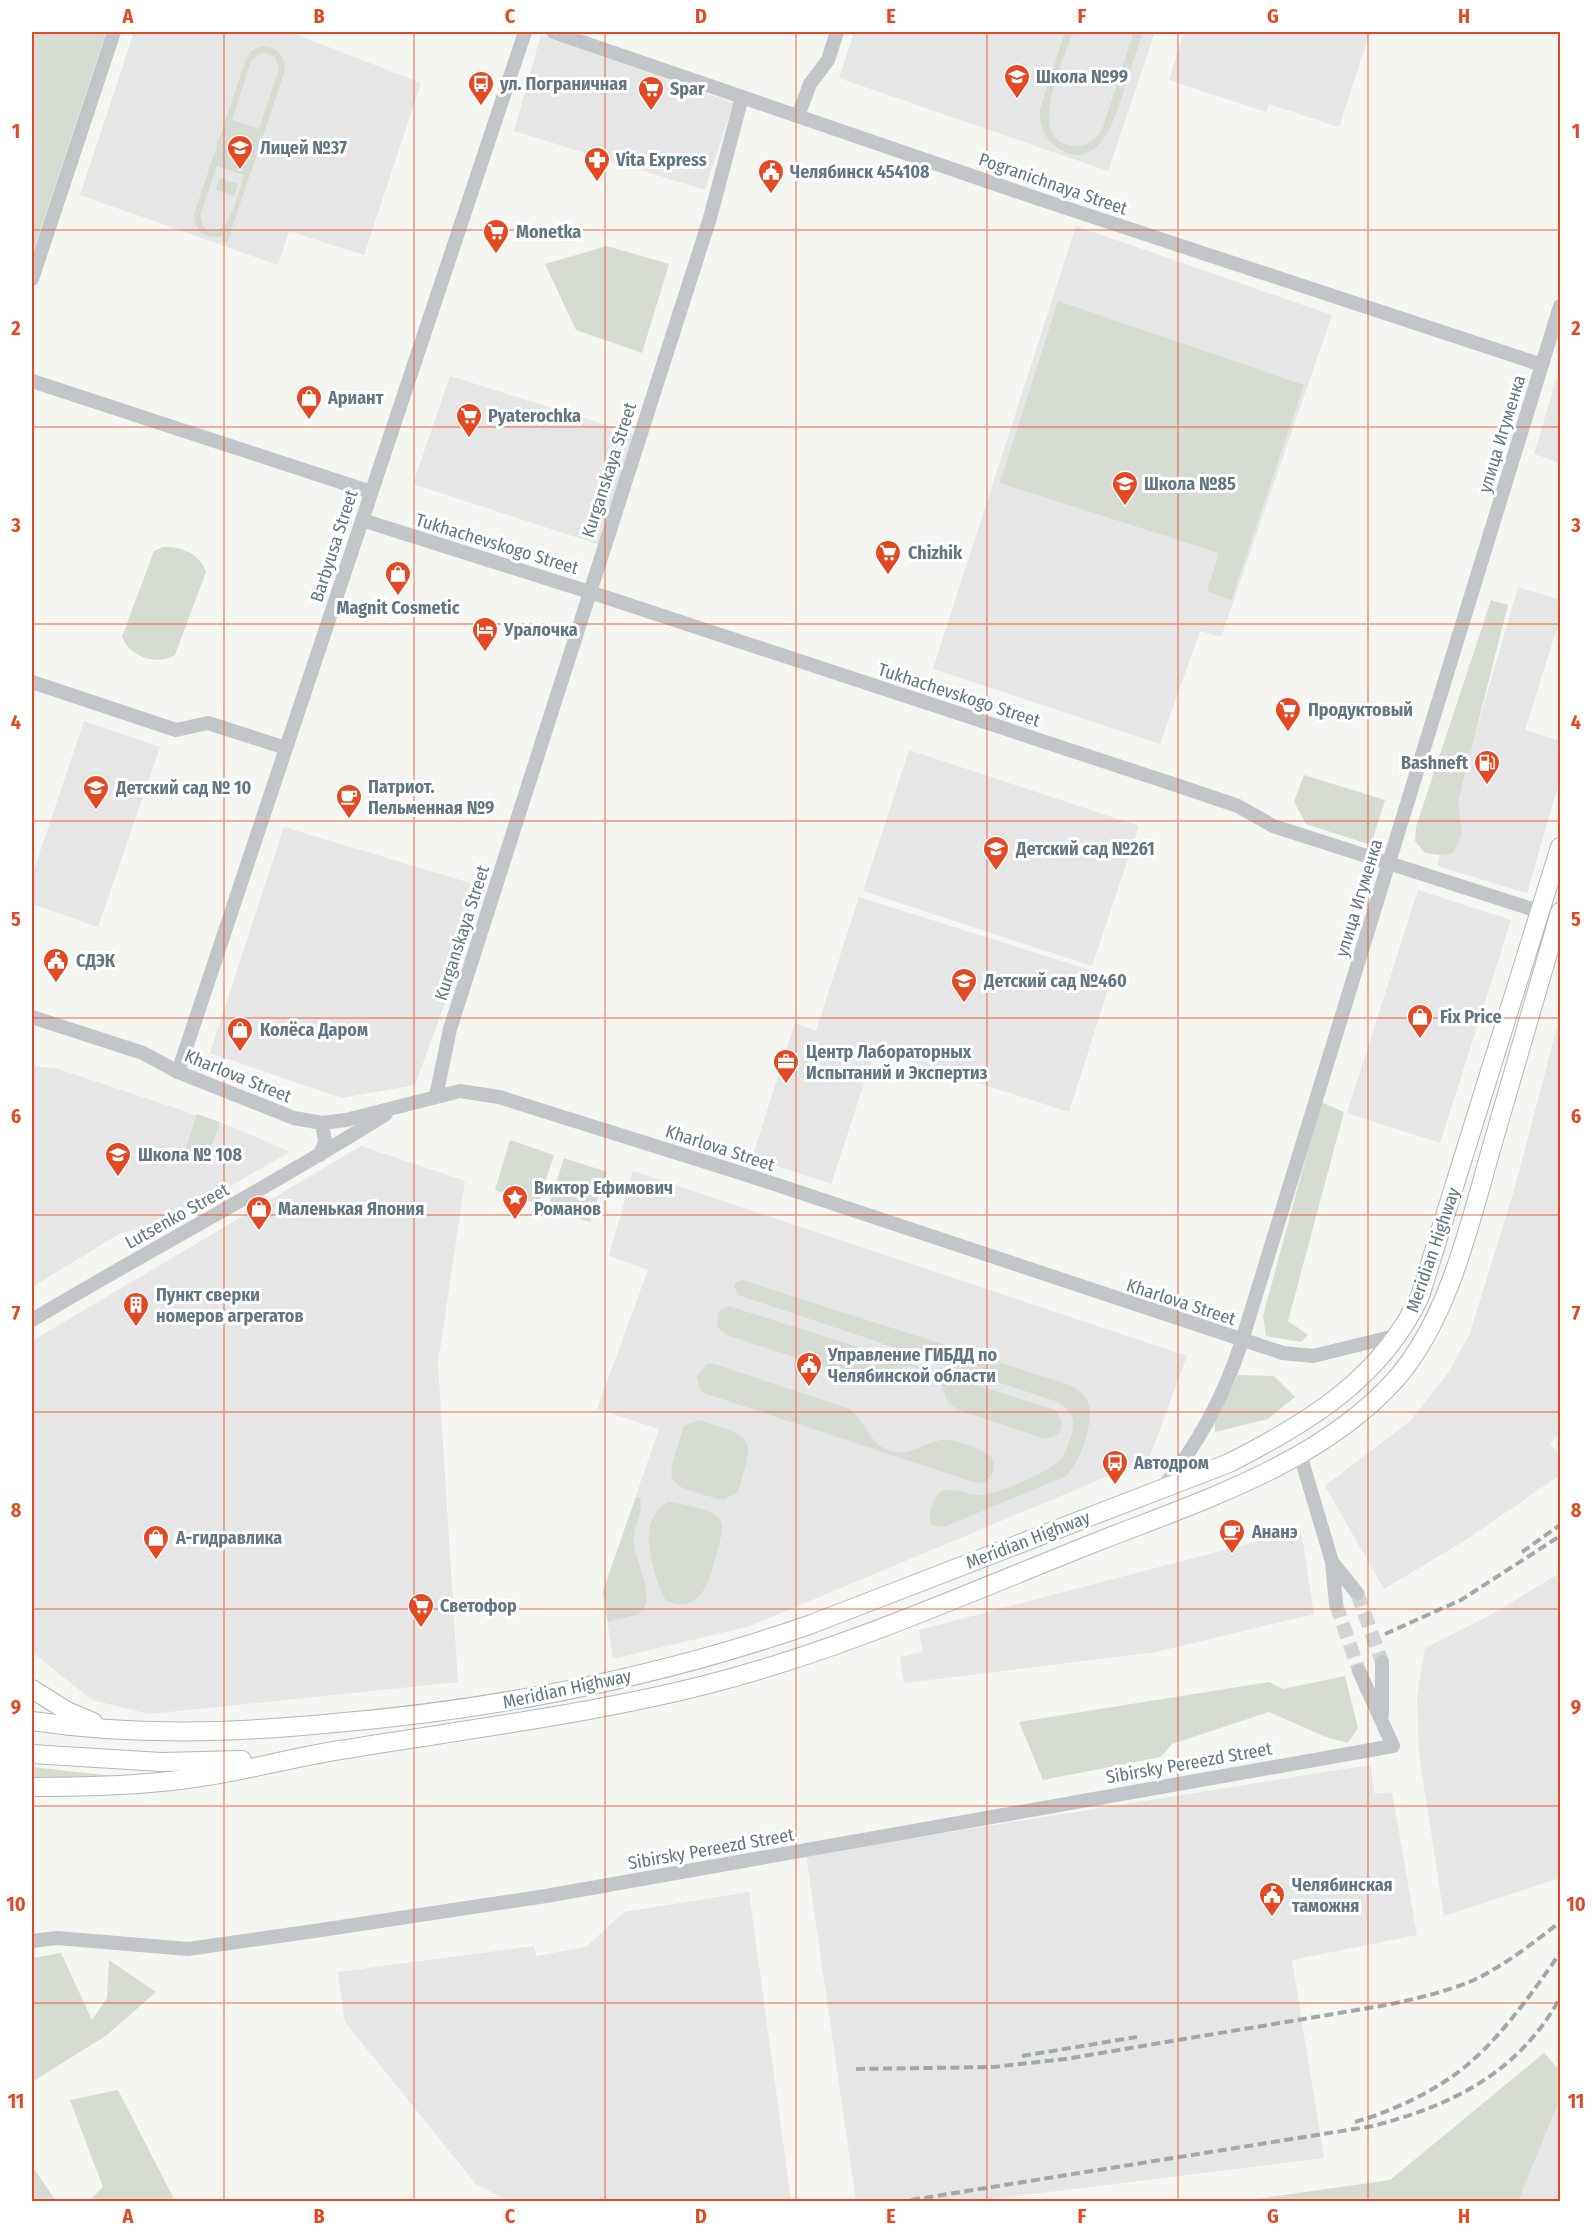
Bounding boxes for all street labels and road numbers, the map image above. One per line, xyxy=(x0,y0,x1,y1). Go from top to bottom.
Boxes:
street label: Pogranichnaya Street xyxy=(976,148,1130,220)
street label: улица Игуменка xyxy=(1474,372,1530,495)
street label: Kurganskaya Street xyxy=(577,400,641,540)
street label: Barbyusa Street xyxy=(305,487,363,605)
street label: Tukhachevskogo Street xyxy=(413,509,581,579)
street label: Tukhachevskogo Street xyxy=(875,658,1043,732)
street label: улица Игуменка xyxy=(1331,836,1387,959)
street label: Kurganskaya Street xyxy=(430,863,494,1003)
street label: Kharlova Street xyxy=(181,1045,295,1107)
street label: Kharlova Street xyxy=(663,1120,777,1176)
street label: Lutsenko Street xyxy=(121,1178,233,1254)
street label: Meridian Highway xyxy=(1401,1185,1465,1315)
street label: Kharlova Street xyxy=(1124,1274,1238,1330)
street label: Meridian Highway xyxy=(963,1506,1093,1574)
street label: Meridian Highway xyxy=(501,1665,633,1713)
street label: Sibirsky Pereezd Street xyxy=(1104,1738,1274,1788)
street label: Sibirsky Pereezd Street xyxy=(626,1824,796,1874)

